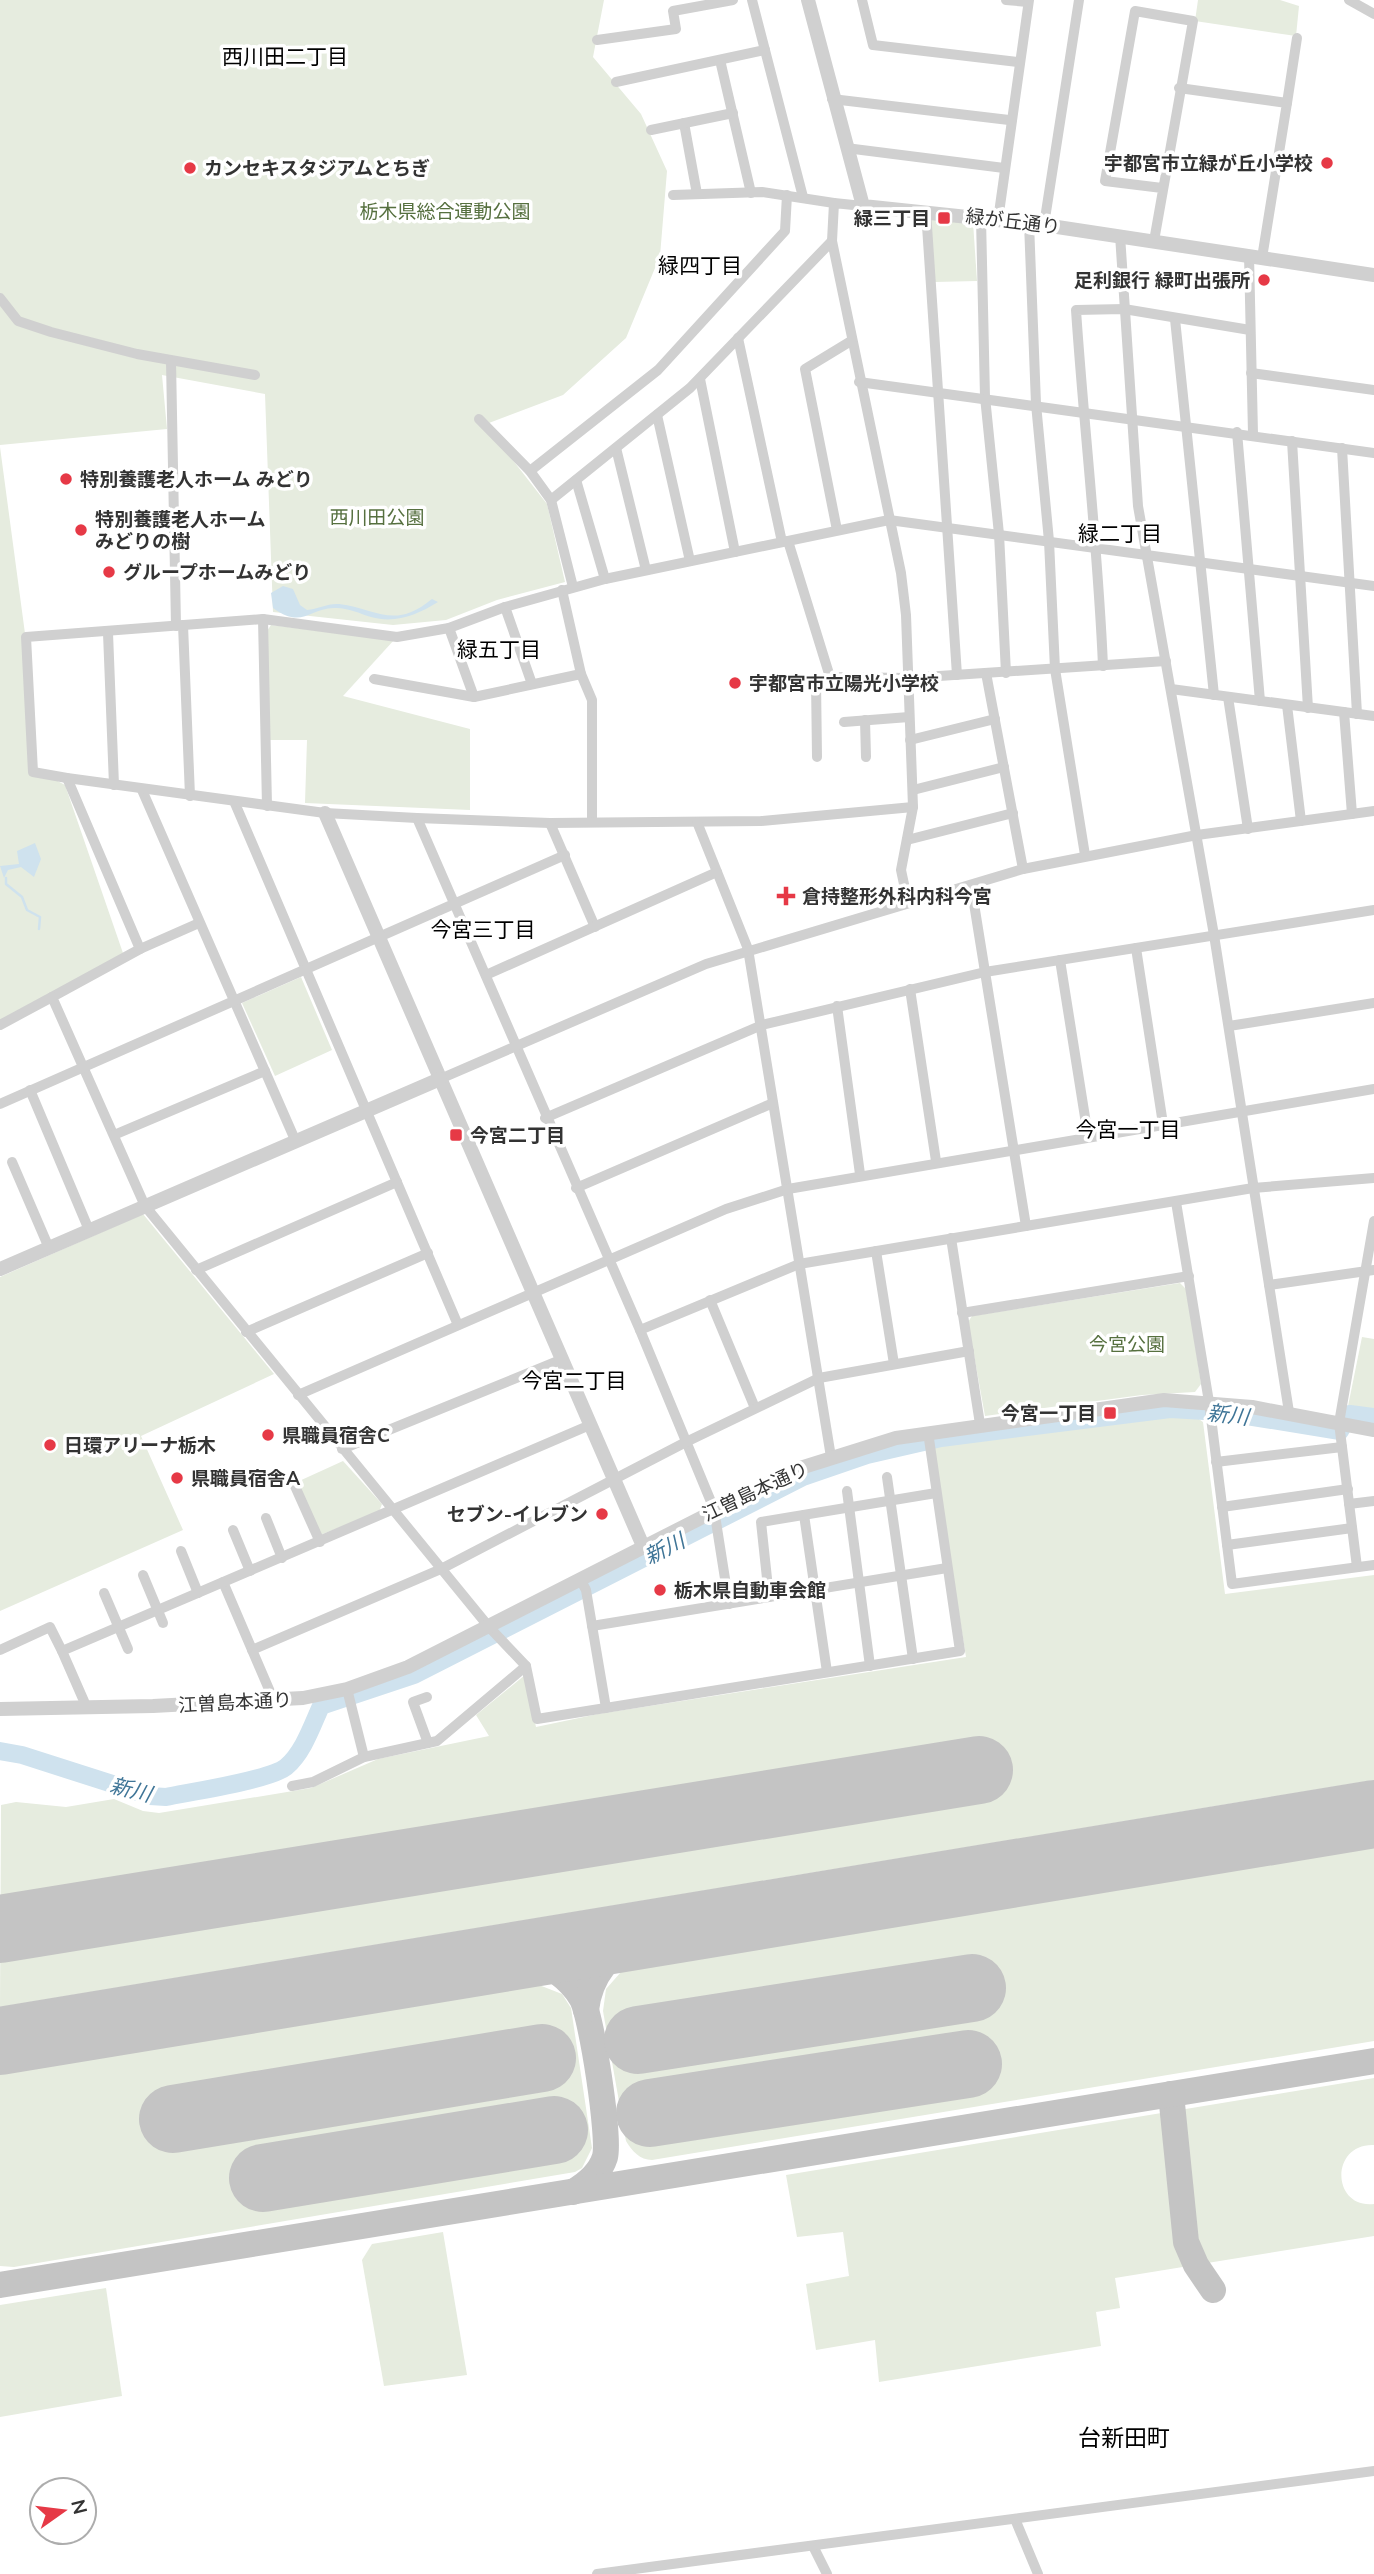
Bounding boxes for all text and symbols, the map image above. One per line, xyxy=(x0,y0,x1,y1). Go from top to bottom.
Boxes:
district label: 西川田二丁目 xyxy=(222,43,348,69)
place label: 宇都宮市立緑が丘小学校 xyxy=(1104,151,1313,175)
marker: 宇都宮市立緑が丘小学校 xyxy=(1319,155,1335,171)
place label: カンセキスタジアムとちぎ xyxy=(204,156,430,180)
marker: カンセキスタジアムとちぎ xyxy=(182,160,198,176)
park label: 栃木県総合運動公園 xyxy=(359,199,531,223)
street label: 緑が丘通り xyxy=(964,203,1062,239)
place label: 緑三丁目 xyxy=(854,206,930,230)
marker: 緑三丁目 xyxy=(936,210,952,226)
district label: 緑四丁目 xyxy=(658,252,742,278)
place label: 足利銀行 緑町出張所 xyxy=(1074,268,1250,292)
marker: 足利銀行 緑町出張所 xyxy=(1256,272,1272,288)
place label: 特別養護老人ホーム みどり xyxy=(80,467,313,491)
marker: 特別養護老人ホーム みどり xyxy=(58,471,74,487)
park label: 西川田公園 xyxy=(329,505,425,529)
place label: 特別養護老人ホーム みどりの樹 xyxy=(95,507,265,553)
district label: 緑二丁目 xyxy=(1078,520,1162,546)
marker: 特別養護老人ホーム みどりの樹 xyxy=(73,522,89,538)
place label: グループホームみどり xyxy=(123,560,311,584)
marker: グループホームみどり xyxy=(101,564,117,580)
district label: 緑五丁目 xyxy=(457,636,541,662)
place label: 宇都宮市立陽光小学校 xyxy=(749,671,939,695)
marker: 宇都宮市立陽光小学校 xyxy=(727,675,743,691)
place label: 倉持整形外科内科今宮 xyxy=(802,884,992,908)
marker: 倉持整形外科内科今宮 xyxy=(776,886,796,906)
district label: 今宮三丁目 xyxy=(431,916,536,942)
district label: 今宮一丁目 xyxy=(1076,1116,1181,1142)
place label: 今宮二丁目 xyxy=(470,1123,565,1147)
marker: 今宮二丁目 xyxy=(448,1127,464,1143)
park label: 今宮公園 xyxy=(1089,1332,1165,1356)
district label: 今宮二丁目 xyxy=(522,1367,627,1393)
water label: 新川 xyxy=(1206,1399,1252,1430)
place label: 今宮一丁目 xyxy=(1001,1401,1096,1425)
marker: 今宮一丁目 xyxy=(1102,1405,1118,1421)
place label: 県職員宿舎C xyxy=(282,1423,390,1447)
marker: 県職員宿舎C xyxy=(260,1427,276,1443)
place label: 日環アリーナ栃木 xyxy=(64,1433,216,1457)
marker: 日環アリーナ栃木 xyxy=(42,1437,58,1453)
street label: 江曽島本通り xyxy=(698,1456,812,1526)
place label: 県職員宿舎A xyxy=(191,1466,301,1490)
marker: 県職員宿舎A xyxy=(169,1470,185,1486)
place label: セブン-イレブン xyxy=(447,1502,588,1526)
marker: セブン-イレブン xyxy=(594,1506,610,1522)
water label: 新川 xyxy=(639,1526,690,1569)
place label: 栃木県自動車会館 xyxy=(674,1578,826,1602)
marker: 栃木県自動車会館 xyxy=(652,1582,668,1598)
street label: 江曽島本通り xyxy=(177,1687,293,1717)
water label: 新川 xyxy=(107,1771,156,1807)
district label: 台新田町 xyxy=(1078,2423,1170,2452)
north arrow xyxy=(28,2476,98,2546)
text: N xyxy=(66,2497,93,2517)

